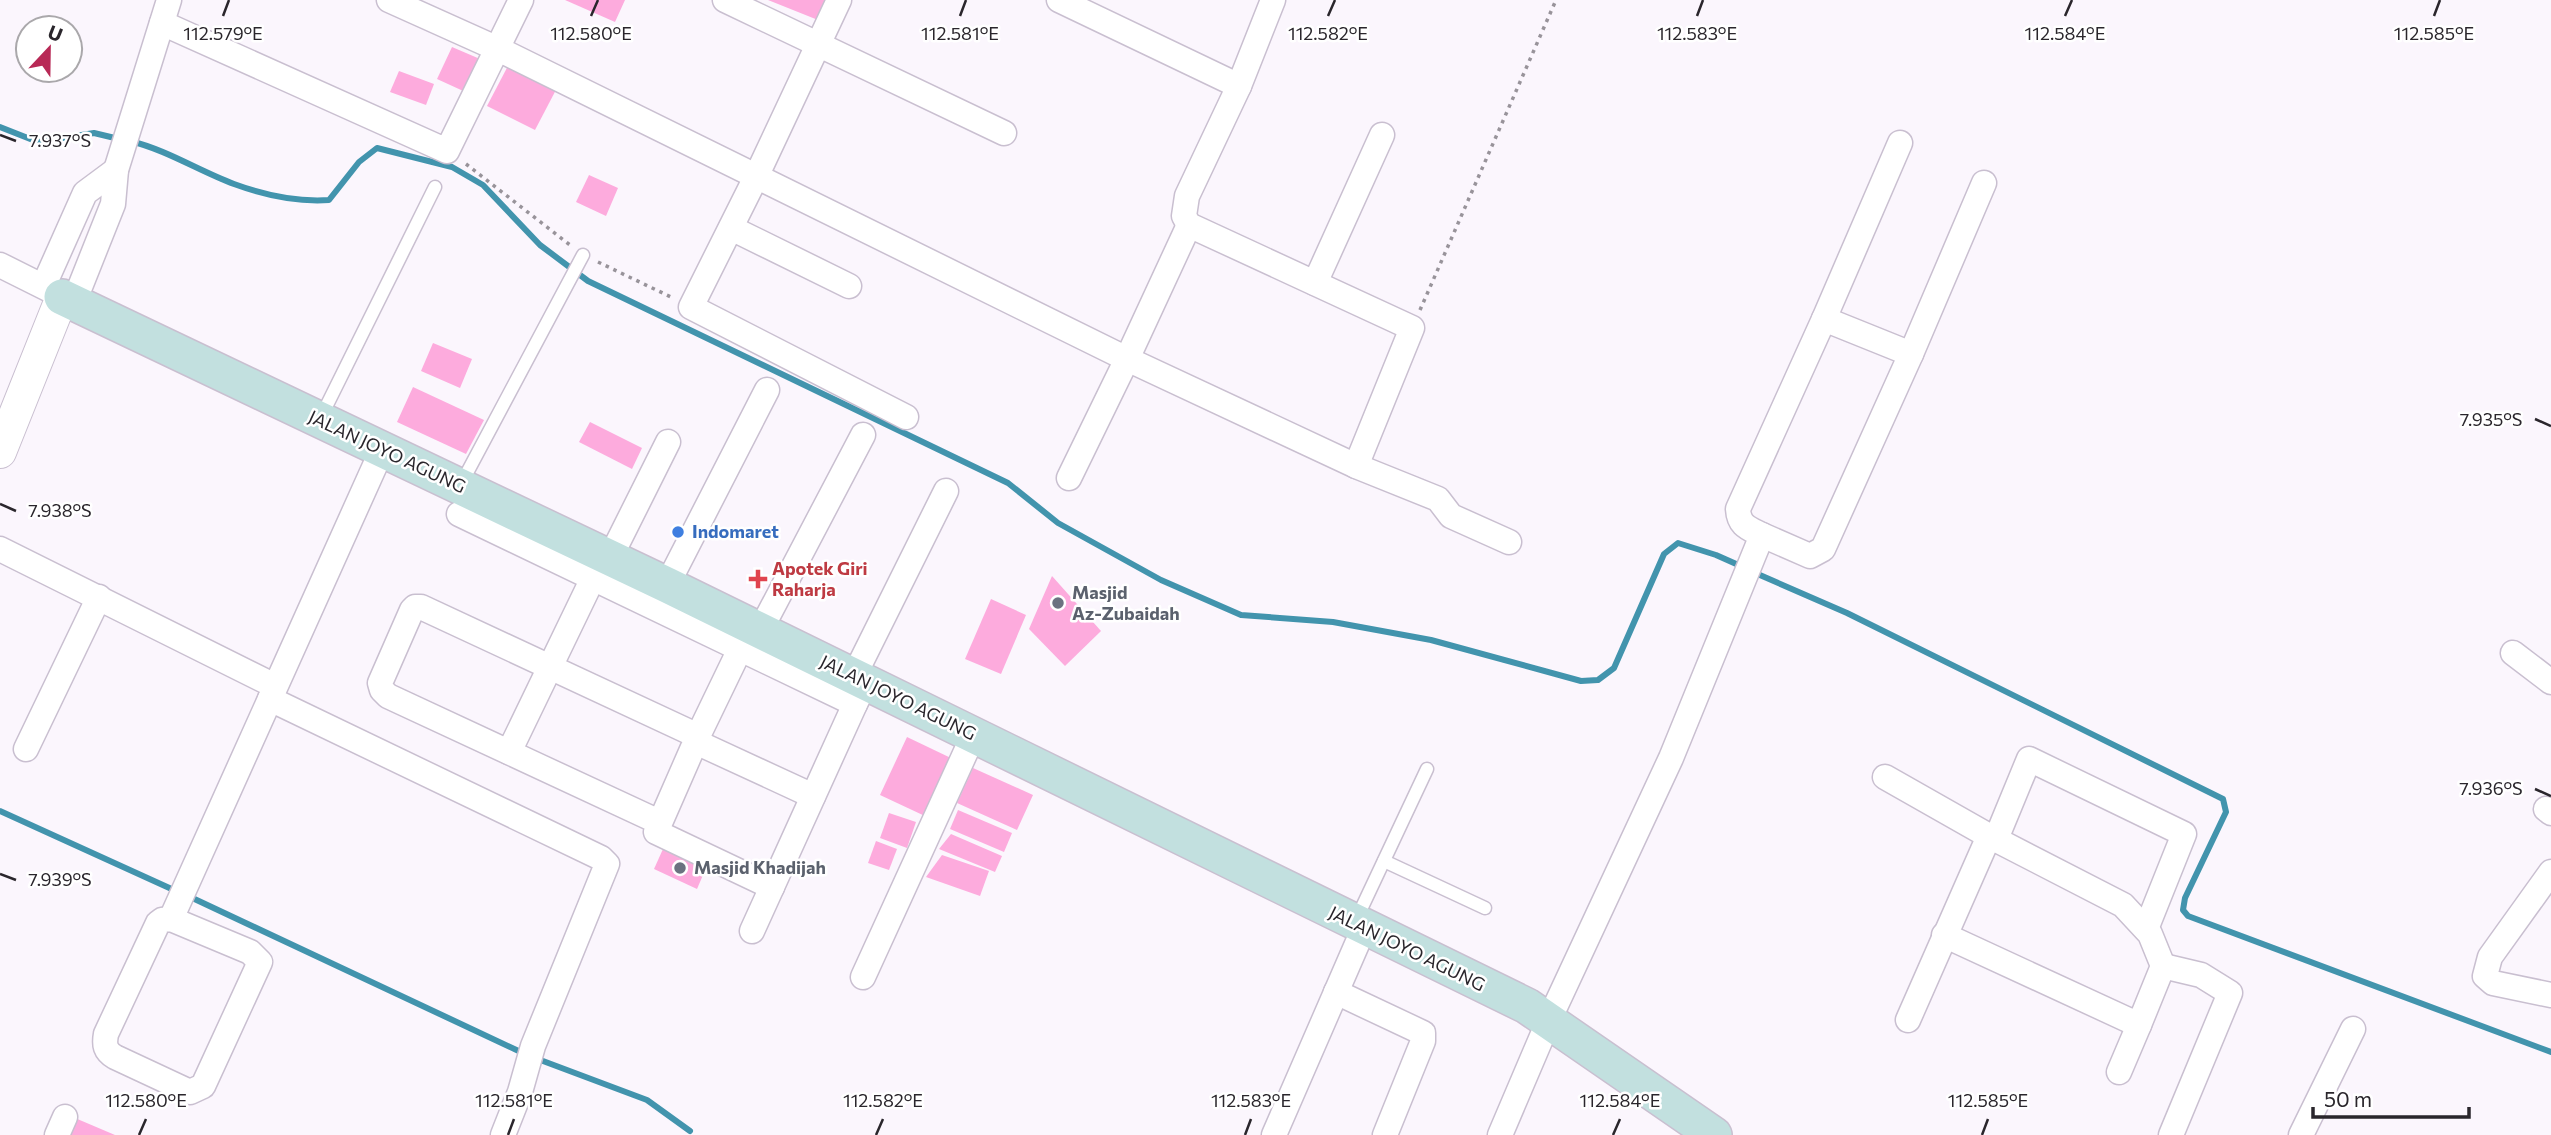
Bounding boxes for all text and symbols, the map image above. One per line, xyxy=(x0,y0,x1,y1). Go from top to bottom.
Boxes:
north arrow xyxy=(14,14,84,84)
text: U xyxy=(45,20,66,46)
text: 112.579°E xyxy=(183,22,263,44)
text: 112.580°E xyxy=(550,22,632,44)
text: 112.581°E xyxy=(921,22,999,44)
text: 112.582°E xyxy=(1288,22,1368,44)
text: 112.583°E xyxy=(1657,22,1737,44)
text: 112.584°E xyxy=(2025,22,2105,44)
text: 112.585°E xyxy=(2394,22,2474,44)
text: 7.937°S xyxy=(29,129,91,151)
street label: JALAN JOYO AGUNG xyxy=(305,405,469,497)
text: 7.935°S xyxy=(2460,408,2522,430)
text: 7.938°S xyxy=(28,499,92,521)
place label: Indomaret xyxy=(692,520,779,542)
marker: Indomaret xyxy=(670,524,686,540)
place label: Apotek Giri Raharja xyxy=(772,557,868,600)
marker: Apotek Giri Raharja xyxy=(750,571,766,587)
place label: Masjid Az-Zubaidah xyxy=(1072,581,1180,624)
marker: Masjid Az-Zubaidah xyxy=(1050,595,1066,611)
street label: JALAN JOYO AGUNG xyxy=(817,650,980,744)
text: 7.936°S xyxy=(2459,777,2523,799)
place label: Masjid Khadijah xyxy=(694,856,826,878)
marker: Masjid Khadijah xyxy=(672,860,688,876)
text: 7.939°S xyxy=(28,868,92,890)
street label: JALAN JOYO AGUNG xyxy=(1326,901,1489,995)
scale bar xyxy=(2313,1076,2469,1120)
text: 50 m xyxy=(2324,1086,2372,1111)
text: 112.580°E xyxy=(105,1089,187,1111)
text: 112.581°E xyxy=(475,1089,553,1111)
text: 112.582°E xyxy=(843,1089,923,1111)
text: 112.583°E xyxy=(1211,1089,1291,1111)
text: 112.584°E xyxy=(1580,1089,1660,1111)
text: 112.585°E xyxy=(1948,1089,2028,1111)

